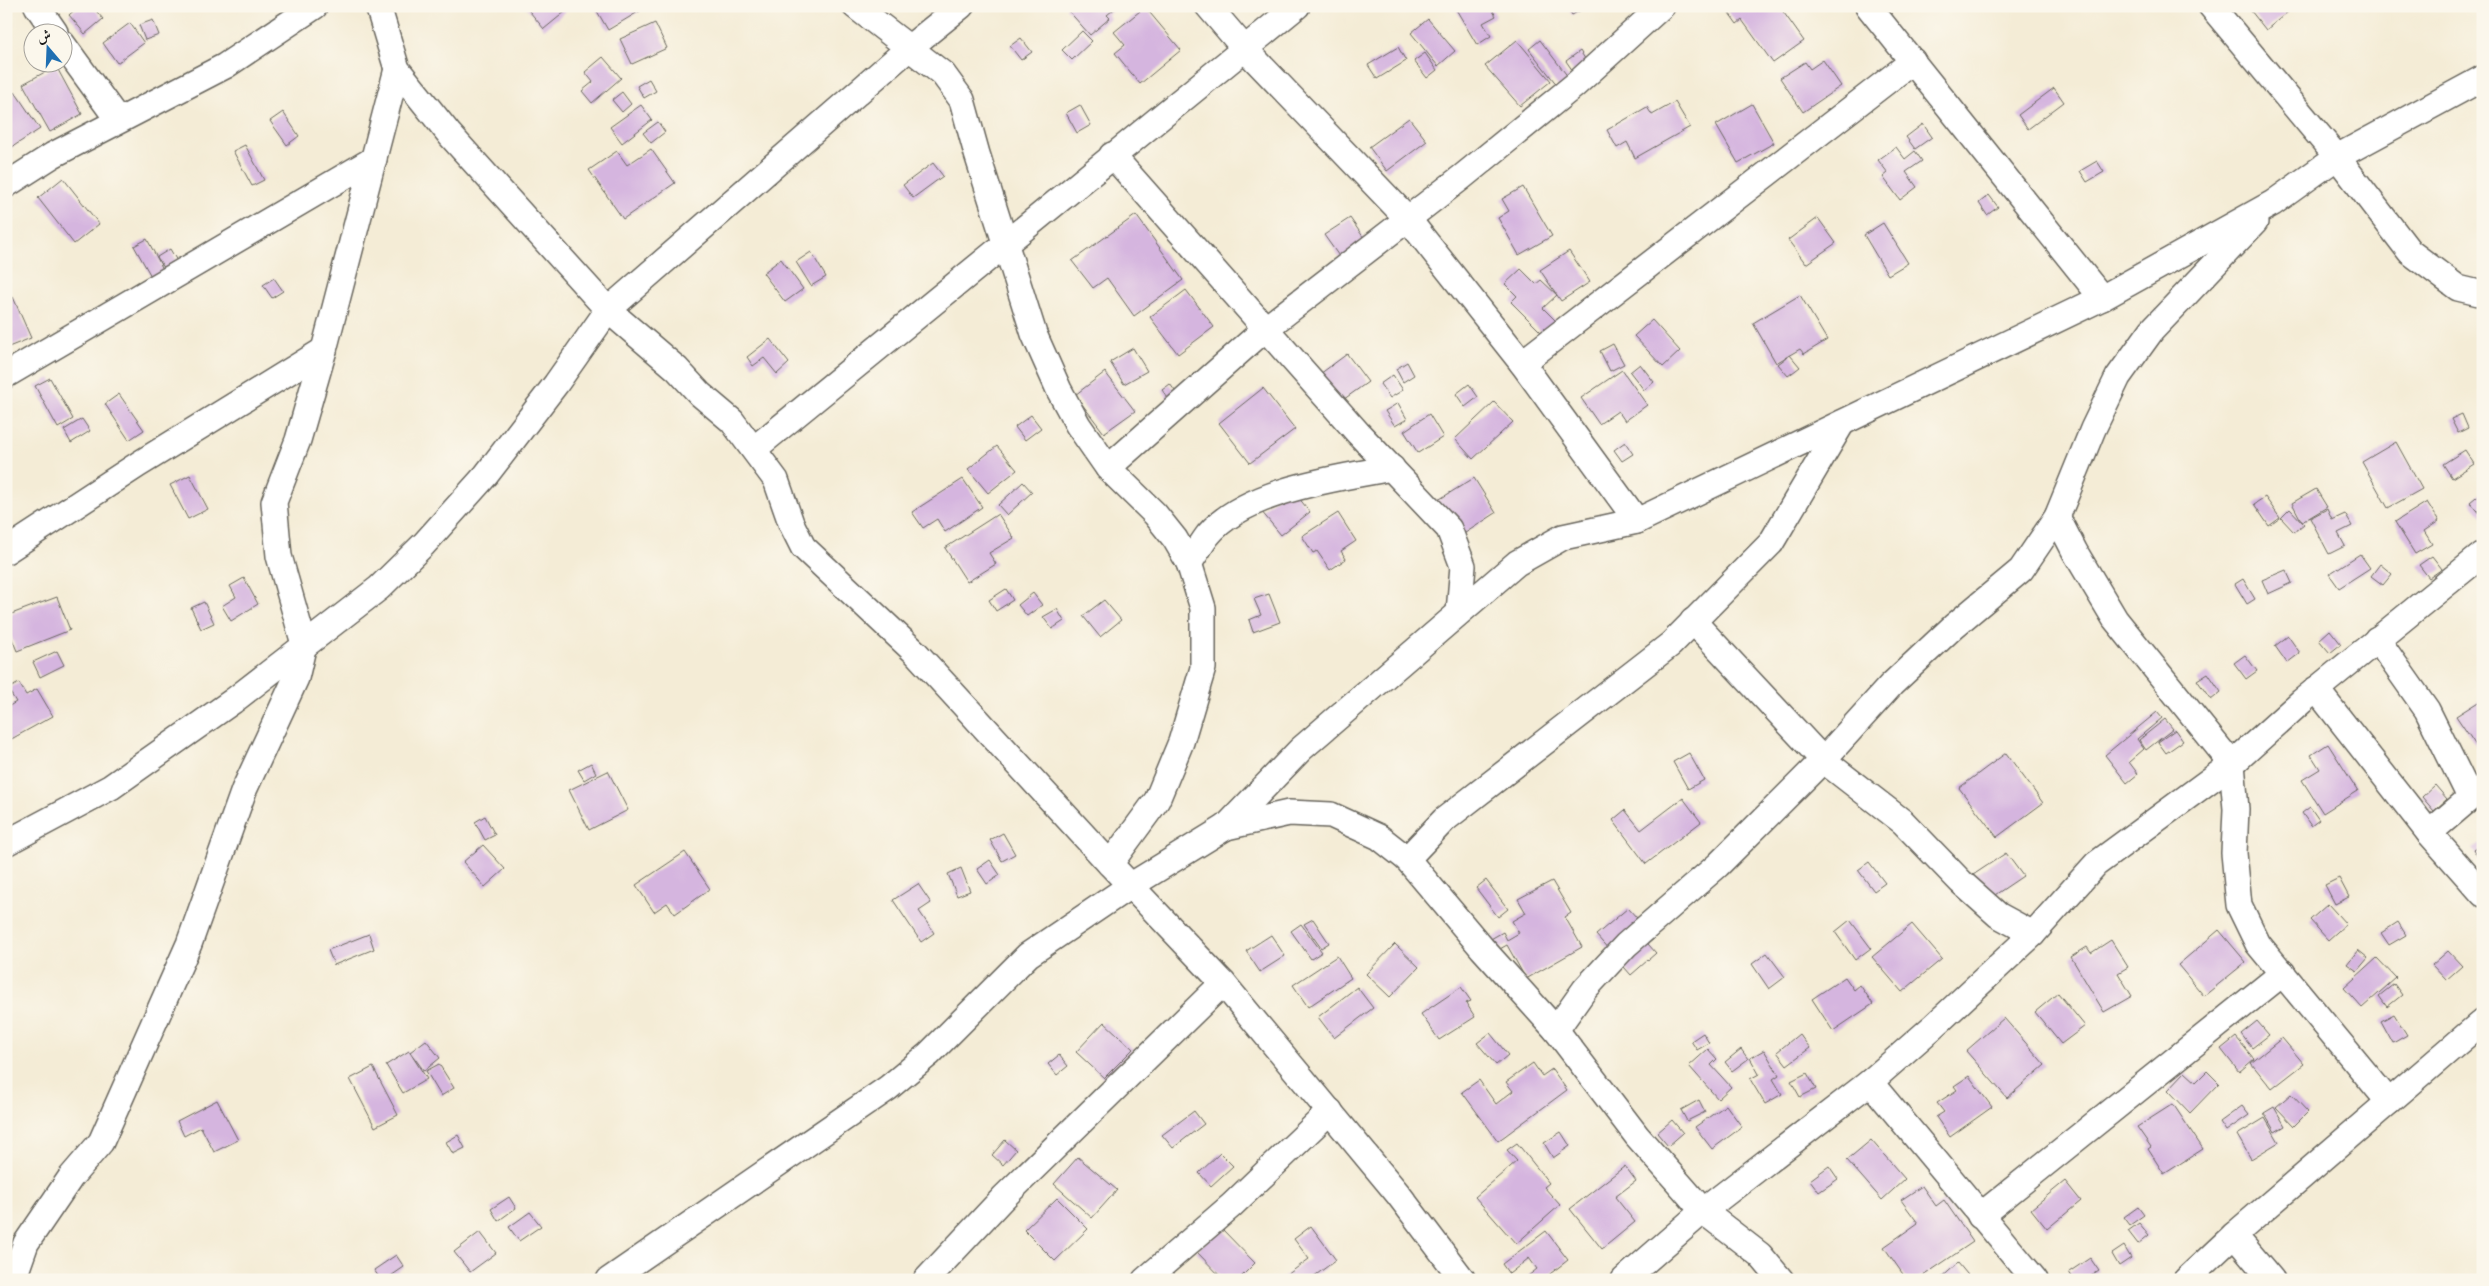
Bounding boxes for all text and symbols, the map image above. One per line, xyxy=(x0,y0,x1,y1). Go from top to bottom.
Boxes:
north arrow xyxy=(22,22,72,72)
text: ش xyxy=(34,25,54,47)

